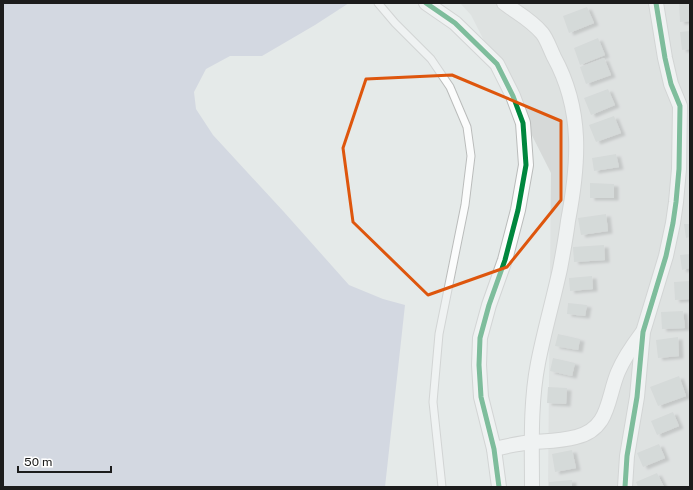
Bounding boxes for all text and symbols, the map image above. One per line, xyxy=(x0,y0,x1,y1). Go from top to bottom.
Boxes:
scale bar xyxy=(18,448,111,474)
text: 50 m xyxy=(24,455,52,469)

